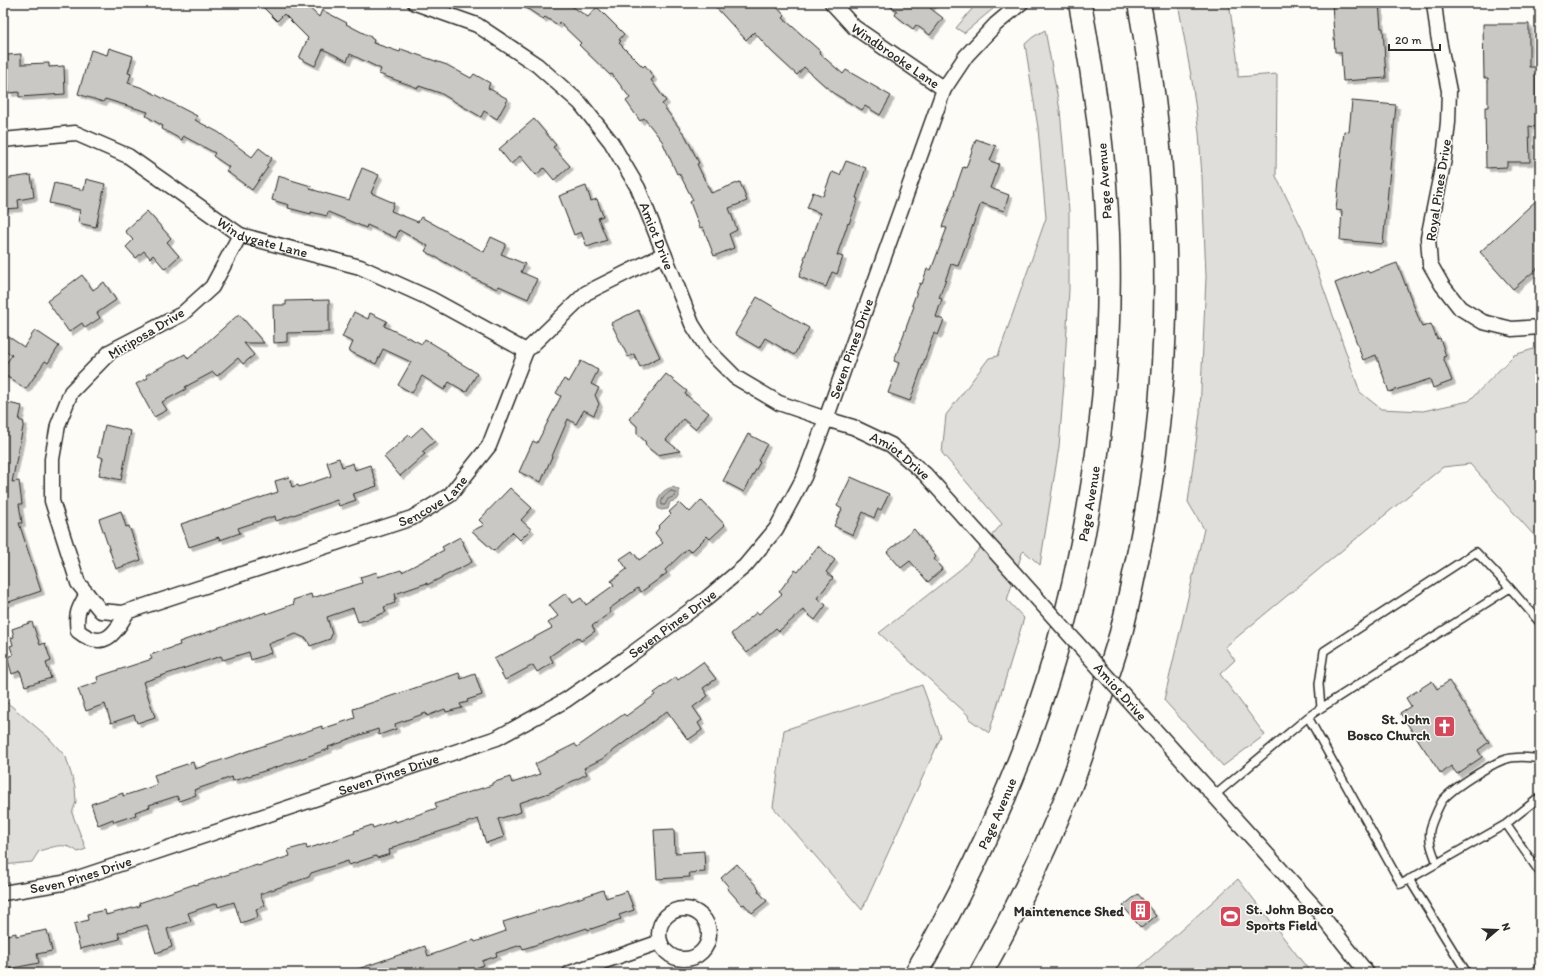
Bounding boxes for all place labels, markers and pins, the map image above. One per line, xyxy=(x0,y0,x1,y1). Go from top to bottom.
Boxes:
place label: St. John Bosco Church xyxy=(1347,711,1431,744)
church icon: St. John Bosco Church xyxy=(1432,714,1458,740)
building icon: Maintenence Shed xyxy=(1127,898,1153,924)
place label: St. John Bosco Sports Field xyxy=(1246,901,1334,934)
place label: Maintenence Shed xyxy=(1014,903,1124,920)
sports icon: St. John Bosco Sports Field xyxy=(1218,904,1244,930)

